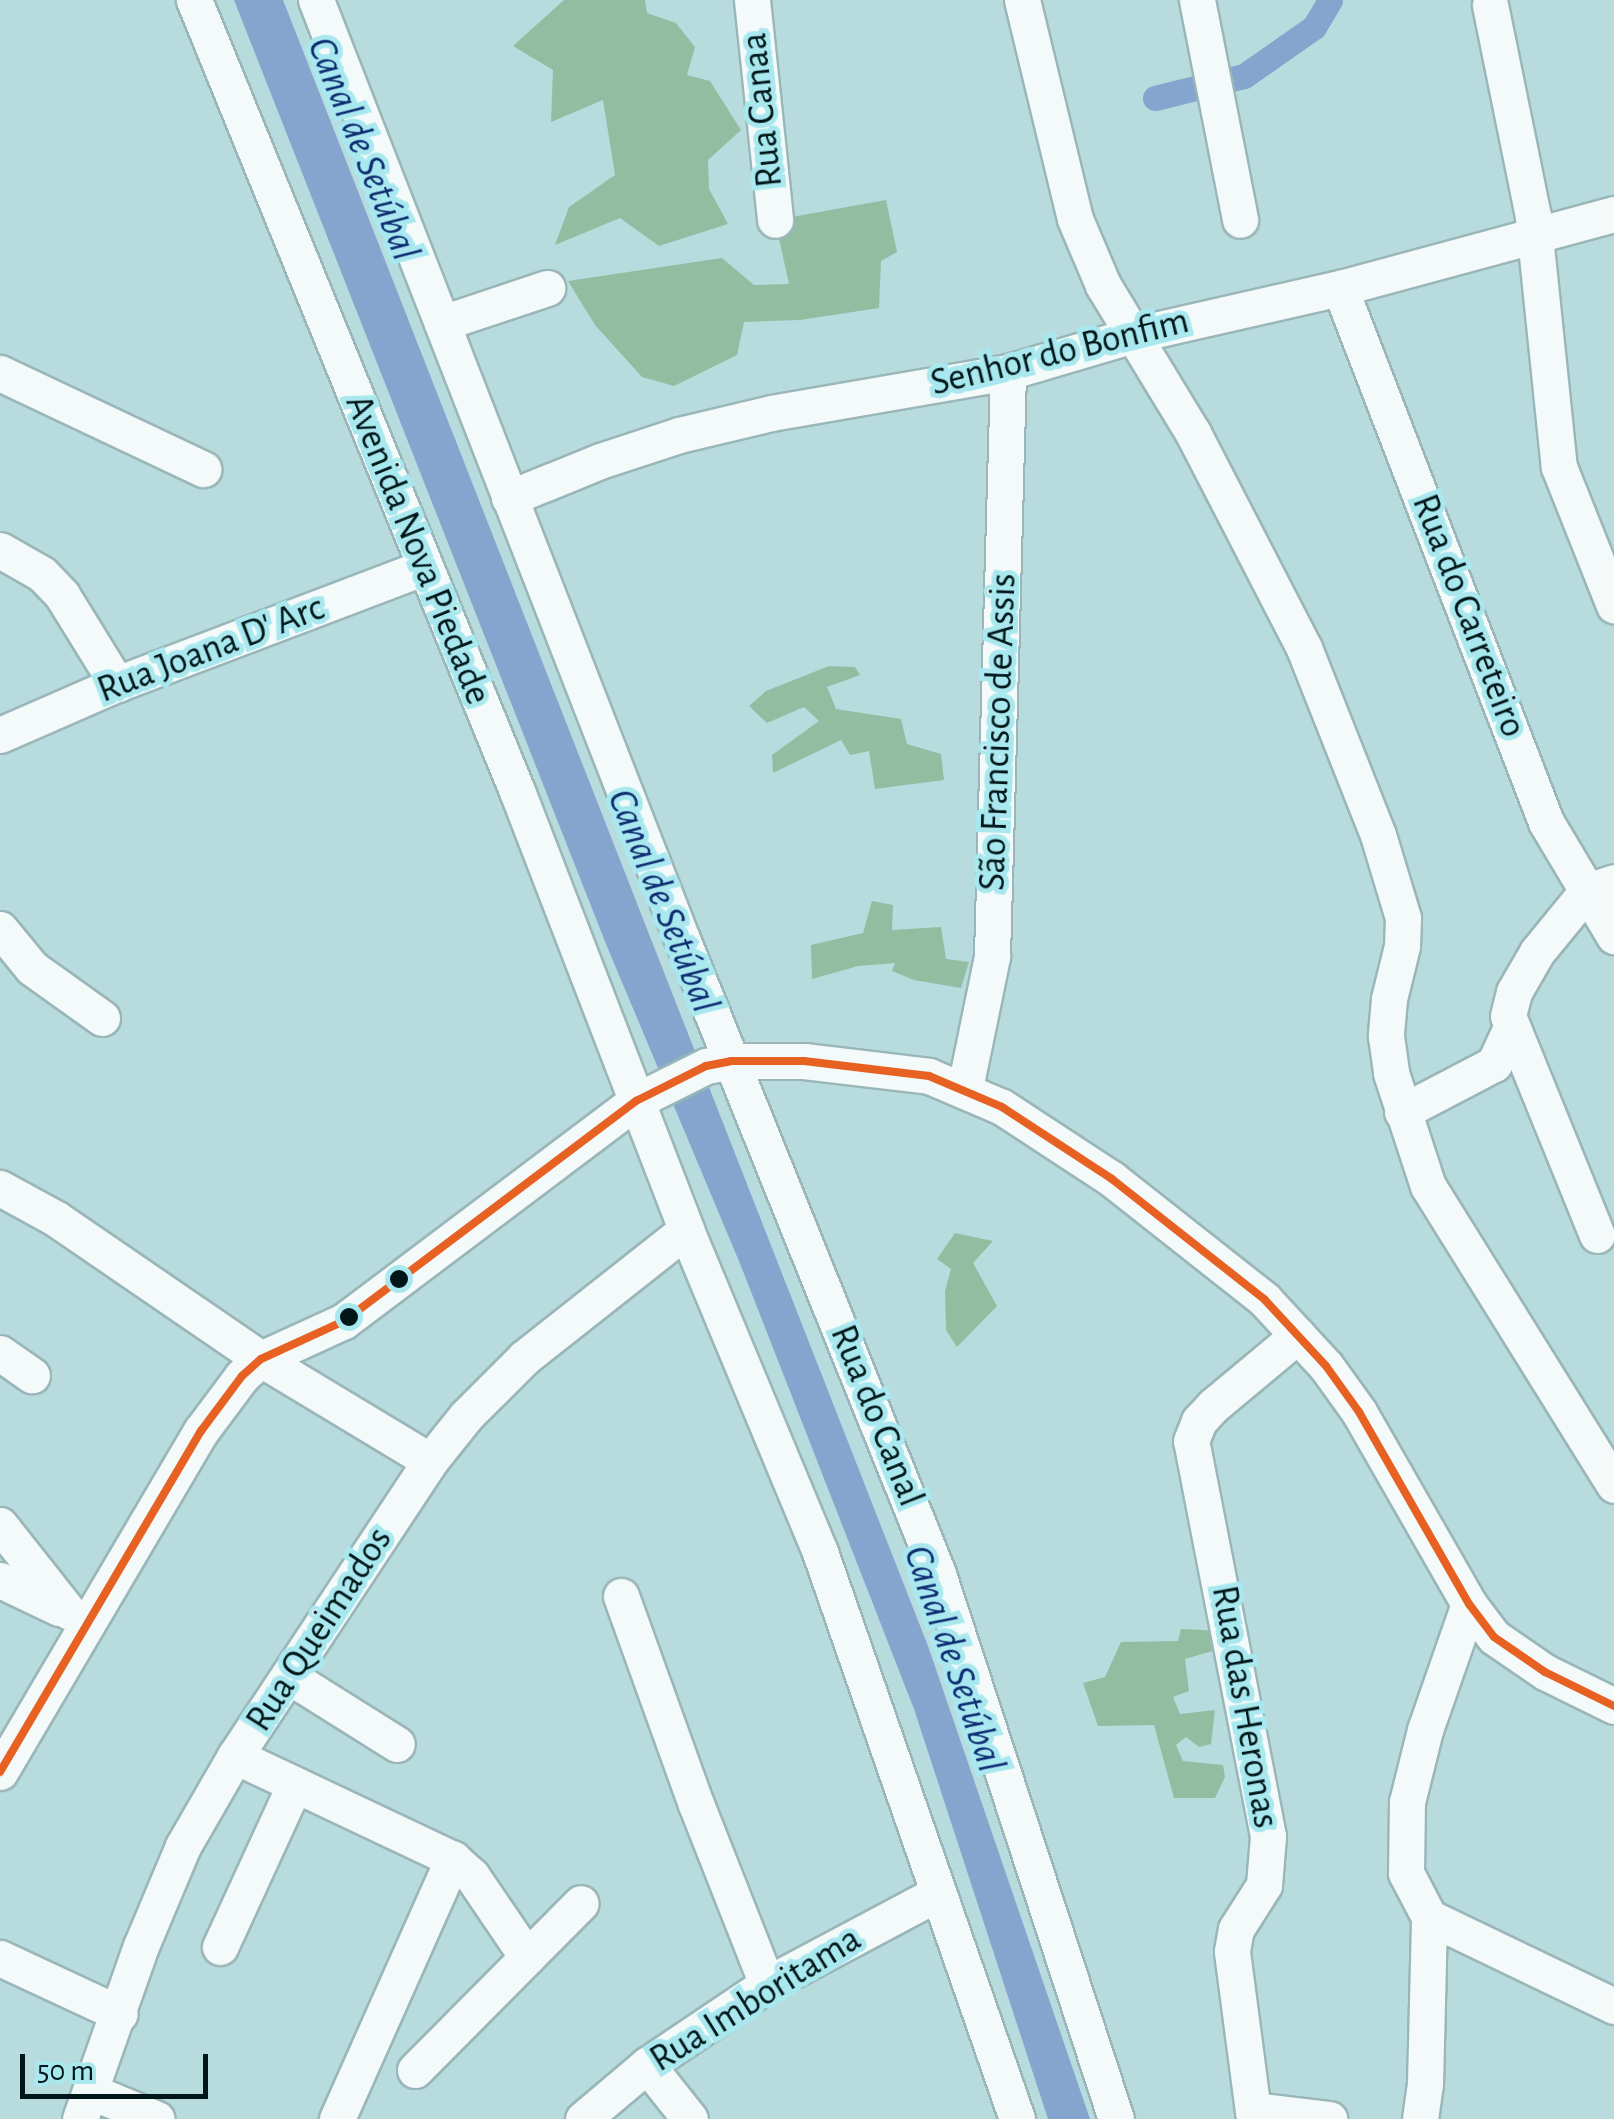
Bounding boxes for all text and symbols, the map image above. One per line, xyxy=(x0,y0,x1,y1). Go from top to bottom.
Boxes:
water label: Canal de Setúbal xyxy=(296,30,430,268)
street label: Rua Canaa xyxy=(732,30,794,190)
street label: Senhor do Bonfim xyxy=(926,299,1194,407)
street label: Avenida Nova Piedade xyxy=(334,388,500,712)
street label: Rua do Carreteiro xyxy=(1401,488,1535,744)
street label: São Francisco de Assis xyxy=(971,572,1027,892)
street label: Rua Joana D' Arc xyxy=(91,586,331,714)
water label: Canal de Setúbal xyxy=(596,782,730,1020)
unlabelled marker xyxy=(389,1269,409,1289)
unlabelled marker xyxy=(339,1307,359,1327)
street label: Rua do Canal xyxy=(819,1319,933,1513)
street label: Rua Queimados xyxy=(237,1519,403,1741)
water label: Canal de Setúbal xyxy=(893,1539,1015,1779)
street label: Rua das Heronas xyxy=(1200,1582,1288,1832)
street label: Rua Imboritama xyxy=(642,1917,870,2083)
scale bar xyxy=(25,2034,212,2096)
text: 50 m xyxy=(37,2056,94,2086)

